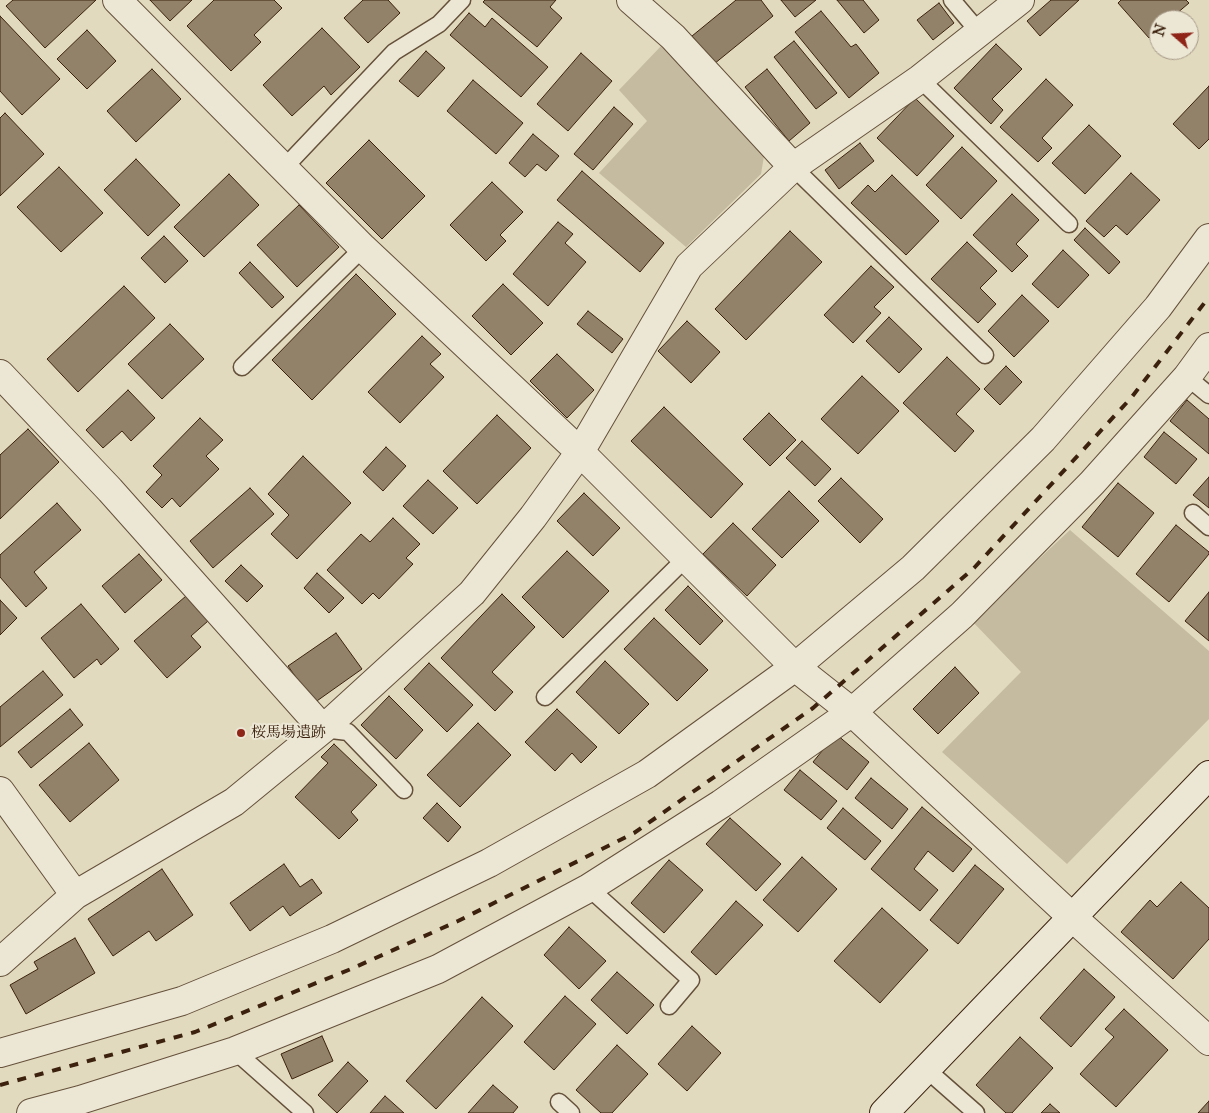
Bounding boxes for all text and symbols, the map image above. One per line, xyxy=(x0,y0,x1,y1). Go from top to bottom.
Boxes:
north arrow xyxy=(1149,10,1199,60)
text: N xyxy=(1150,22,1170,39)
place label: 桜馬場遺跡 xyxy=(251,724,326,742)
marker: 桜馬場遺跡 xyxy=(235,727,247,739)

